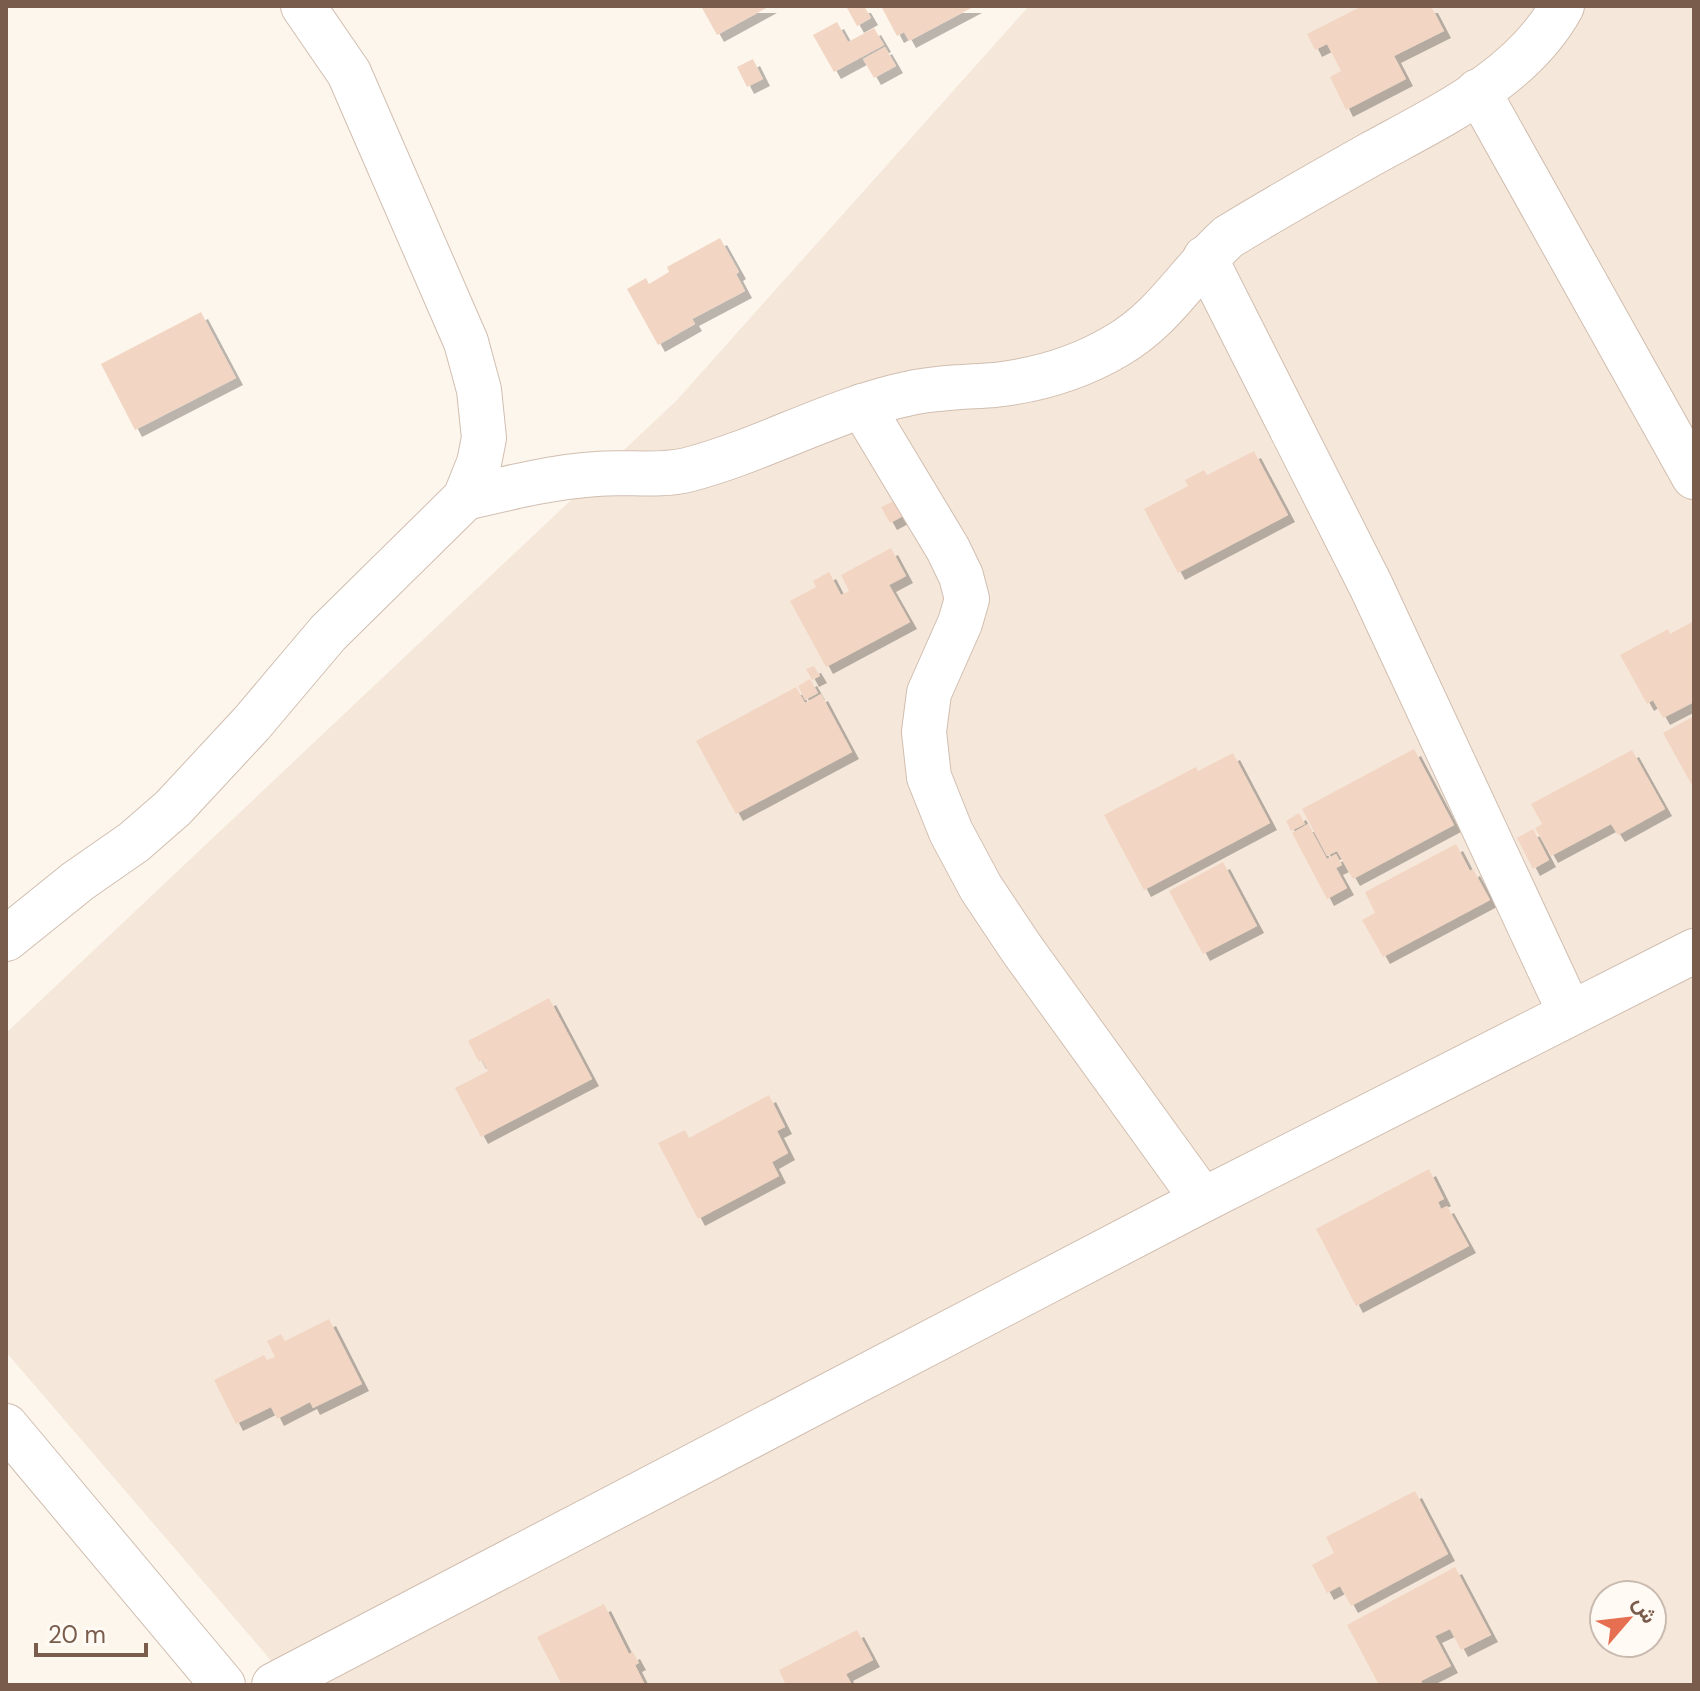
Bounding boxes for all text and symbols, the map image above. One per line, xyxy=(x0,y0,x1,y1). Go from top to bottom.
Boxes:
north arrow xyxy=(1588,1579,1668,1659)
text: ش xyxy=(1626,1591,1664,1628)
scale bar xyxy=(36,1607,146,1657)
text: 20 m xyxy=(48,1619,106,1650)

